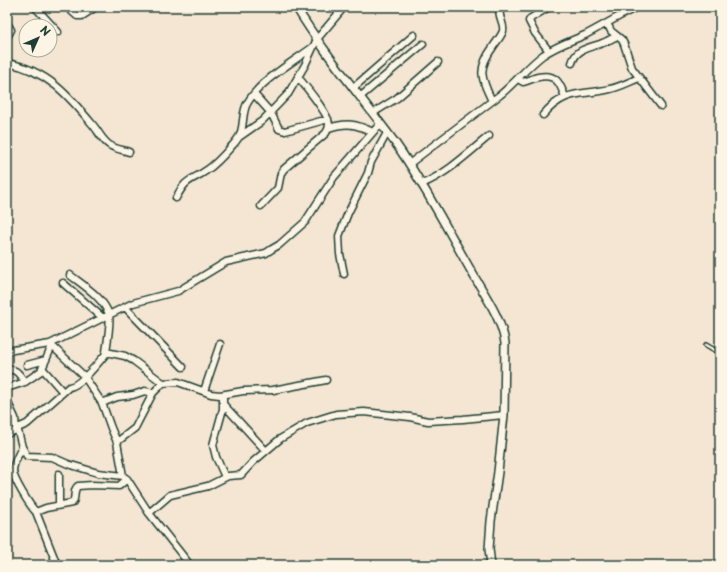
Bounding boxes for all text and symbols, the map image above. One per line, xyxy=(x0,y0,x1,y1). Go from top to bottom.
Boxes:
north arrow xyxy=(18,18,58,58)
text: N xyxy=(36,21,55,40)

